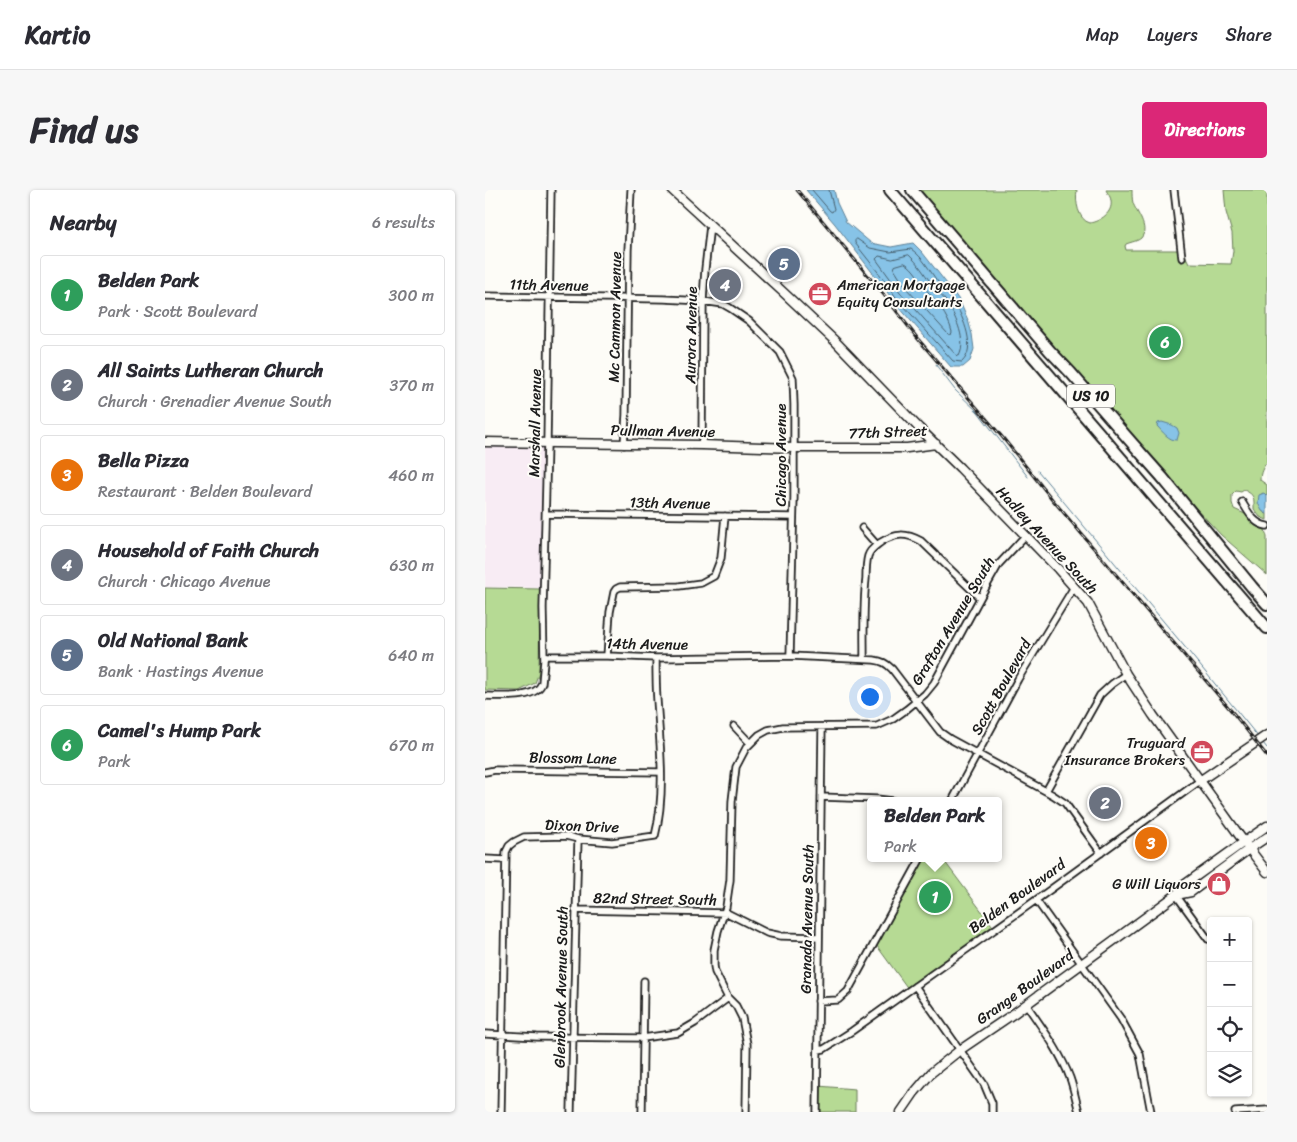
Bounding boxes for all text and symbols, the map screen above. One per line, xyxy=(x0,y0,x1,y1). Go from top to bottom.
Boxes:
text: Kartio xyxy=(25,14,90,56)
text: Map xyxy=(1086,19,1119,51)
text: Layers xyxy=(1147,19,1198,51)
text: Share xyxy=(1226,19,1272,51)
text: Find us xyxy=(30,99,138,161)
button: Directions xyxy=(1142,102,1267,158)
text: Nearby xyxy=(50,204,116,242)
text: 6 results xyxy=(372,208,435,237)
pin: 5 xyxy=(768,245,800,283)
street label: Mc Cammon Avenue xyxy=(601,251,629,383)
text: Belden Park xyxy=(98,264,199,297)
pin: 4 xyxy=(709,266,741,304)
street label: 11th Avenue xyxy=(509,271,589,299)
place label: American Mortgage Equity Consultants xyxy=(836,272,965,315)
text: 1 xyxy=(64,281,70,310)
text: 300 m xyxy=(389,281,434,310)
office icon: American Mortgage Equity Consultants xyxy=(807,281,833,307)
street label: Aurora Avenue xyxy=(677,286,705,385)
text: Park · Scott Boulevard xyxy=(98,297,257,326)
pin: 6 xyxy=(1149,323,1181,361)
text: All Saints Lutheran Church xyxy=(98,354,323,387)
street label: Marshall Avenue xyxy=(521,368,549,477)
text: 2 xyxy=(62,371,72,400)
text: 370 m xyxy=(390,371,434,400)
road number: US 10 xyxy=(1067,385,1115,408)
text: Church · Grenadier Avenue South xyxy=(98,387,332,416)
street label: Chicago Avenue xyxy=(768,403,794,507)
street label: Pullman Avenue xyxy=(610,417,716,445)
street label: 77th Street xyxy=(848,418,928,446)
text: Bella Pizza xyxy=(98,444,189,477)
text: 3 xyxy=(63,461,71,490)
text: 460 m xyxy=(388,461,434,490)
text: Restaurant · Belden Boulevard xyxy=(98,477,312,506)
street label: Hadley Avenue South xyxy=(990,480,1105,600)
street label: 13th Avenue xyxy=(629,489,711,517)
text: Household of Faith Church xyxy=(98,534,319,567)
text: 4 xyxy=(62,551,72,580)
text: 630 m xyxy=(390,551,434,580)
street label: Grafton Avenue South xyxy=(904,551,1002,690)
text: Church · Chicago Avenue xyxy=(98,567,271,596)
text: Old National Bank xyxy=(98,624,248,657)
street label: 14th Avenue xyxy=(606,630,688,658)
street label: Scott Boulevard xyxy=(964,633,1039,740)
text: 5 xyxy=(62,641,72,670)
text: 640 m xyxy=(388,641,434,670)
text: Bank · Hastings Avenue xyxy=(98,657,263,686)
your location xyxy=(857,684,883,710)
text: Camel's Hump Park xyxy=(98,714,261,747)
place label: Truguard Insurance Brokers xyxy=(1063,730,1186,773)
text: 6 xyxy=(62,731,72,760)
text: 670 m xyxy=(389,731,434,760)
office icon: Truguard Insurance Brokers xyxy=(1189,739,1215,765)
street label: Blossom Lane xyxy=(529,744,617,772)
text: Park xyxy=(98,747,131,776)
pin: 2 xyxy=(1089,784,1121,822)
popup xyxy=(867,797,1002,862)
text: Belden Park xyxy=(884,799,985,832)
street label: Dixon Drive xyxy=(544,812,620,840)
pin: 3 xyxy=(1135,824,1167,862)
text: Park xyxy=(884,832,917,861)
street label: Granada Avenue South xyxy=(793,844,821,994)
street label: Belden Boulevard xyxy=(963,851,1072,940)
place label: G Will Liquors xyxy=(1112,871,1201,897)
shop icon: G Will Liquors xyxy=(1206,871,1232,897)
pin: 1 xyxy=(919,878,951,916)
street label: 82nd Street South xyxy=(593,885,717,913)
street label: Glenbrook Avenue South xyxy=(547,906,575,1068)
map controls xyxy=(1207,917,1252,1097)
button: + xyxy=(1207,917,1252,962)
street label: Grange Boulevard xyxy=(971,942,1080,1032)
button: − xyxy=(1207,962,1252,1007)
button: locate xyxy=(1207,1007,1252,1052)
button: layers xyxy=(1207,1052,1252,1097)

